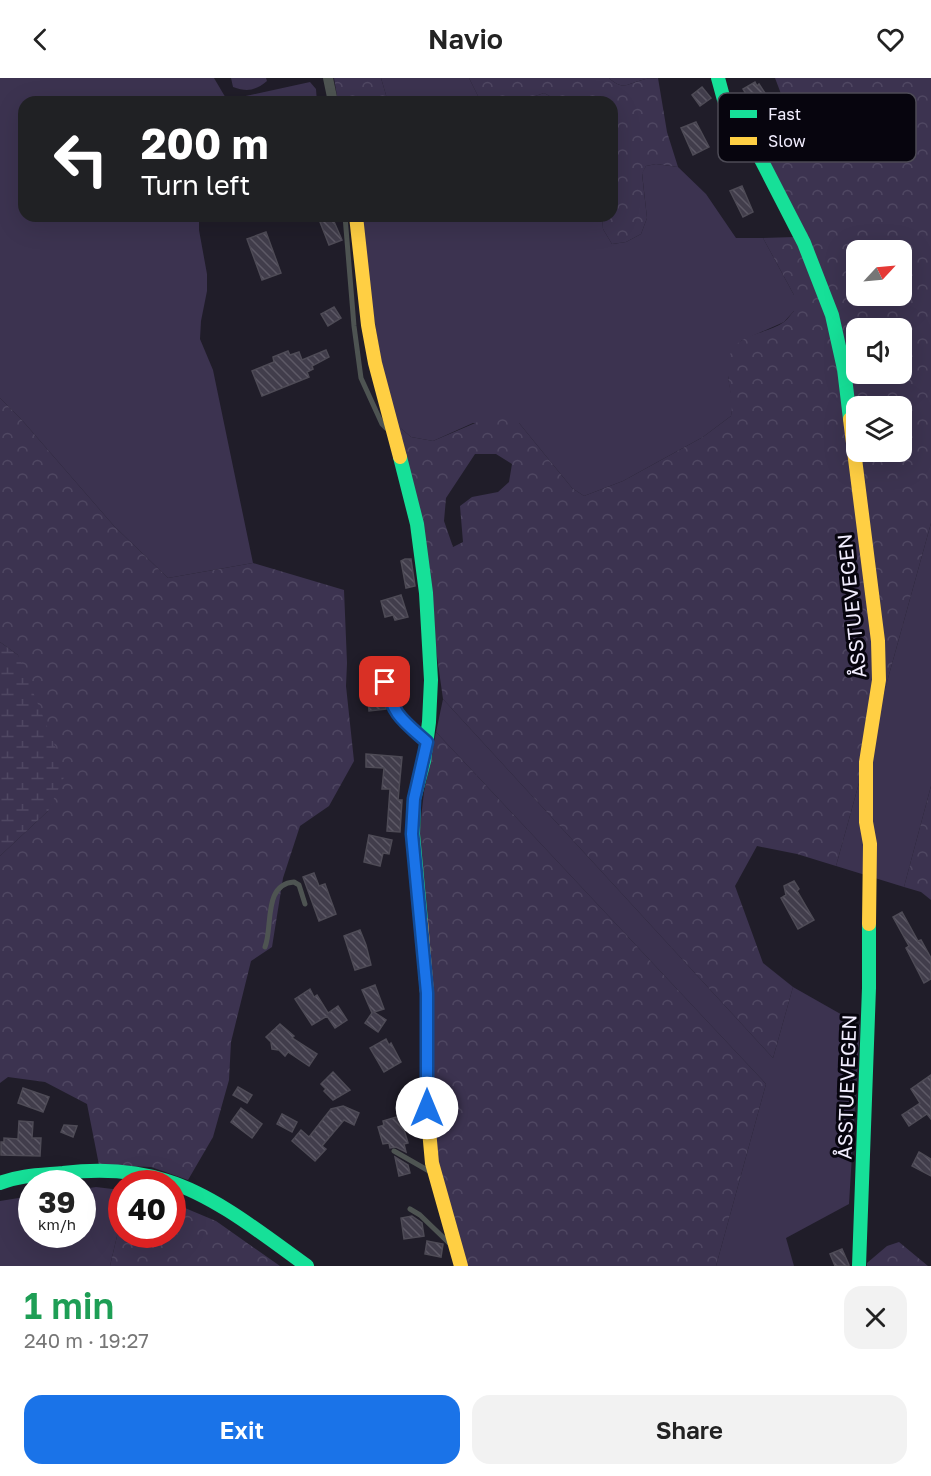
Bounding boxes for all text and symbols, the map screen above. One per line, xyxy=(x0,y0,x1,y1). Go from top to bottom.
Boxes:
icon: back xyxy=(24,23,57,56)
text: Navio xyxy=(428,23,503,55)
icon: heart xyxy=(874,23,907,56)
legend xyxy=(718,93,916,162)
text: Fast xyxy=(768,104,801,124)
text: 200 m xyxy=(141,118,268,168)
icon: left xyxy=(42,120,120,198)
text: Slow xyxy=(768,131,806,151)
text: Turn left xyxy=(141,169,250,201)
north arrow xyxy=(846,240,912,306)
map controls xyxy=(846,240,912,462)
button: sound xyxy=(846,318,912,384)
button: layers xyxy=(846,396,912,462)
street label: ÅSSTUEVEGEN xyxy=(831,533,871,679)
pin xyxy=(359,656,410,707)
icon: arrive xyxy=(368,665,401,698)
street label: ÅSSTUEVEGEN xyxy=(831,1014,861,1160)
position arrow xyxy=(395,1076,459,1140)
speed limit sign: 40 xyxy=(108,1170,186,1248)
text: 39 xyxy=(38,1184,76,1220)
text: km/h xyxy=(38,1215,76,1233)
text: 1 min xyxy=(24,1284,114,1327)
button: close xyxy=(844,1286,907,1349)
text: 240 m · 19:27 xyxy=(24,1328,149,1352)
button: Exit xyxy=(24,1395,460,1464)
button: Share xyxy=(472,1395,907,1464)

